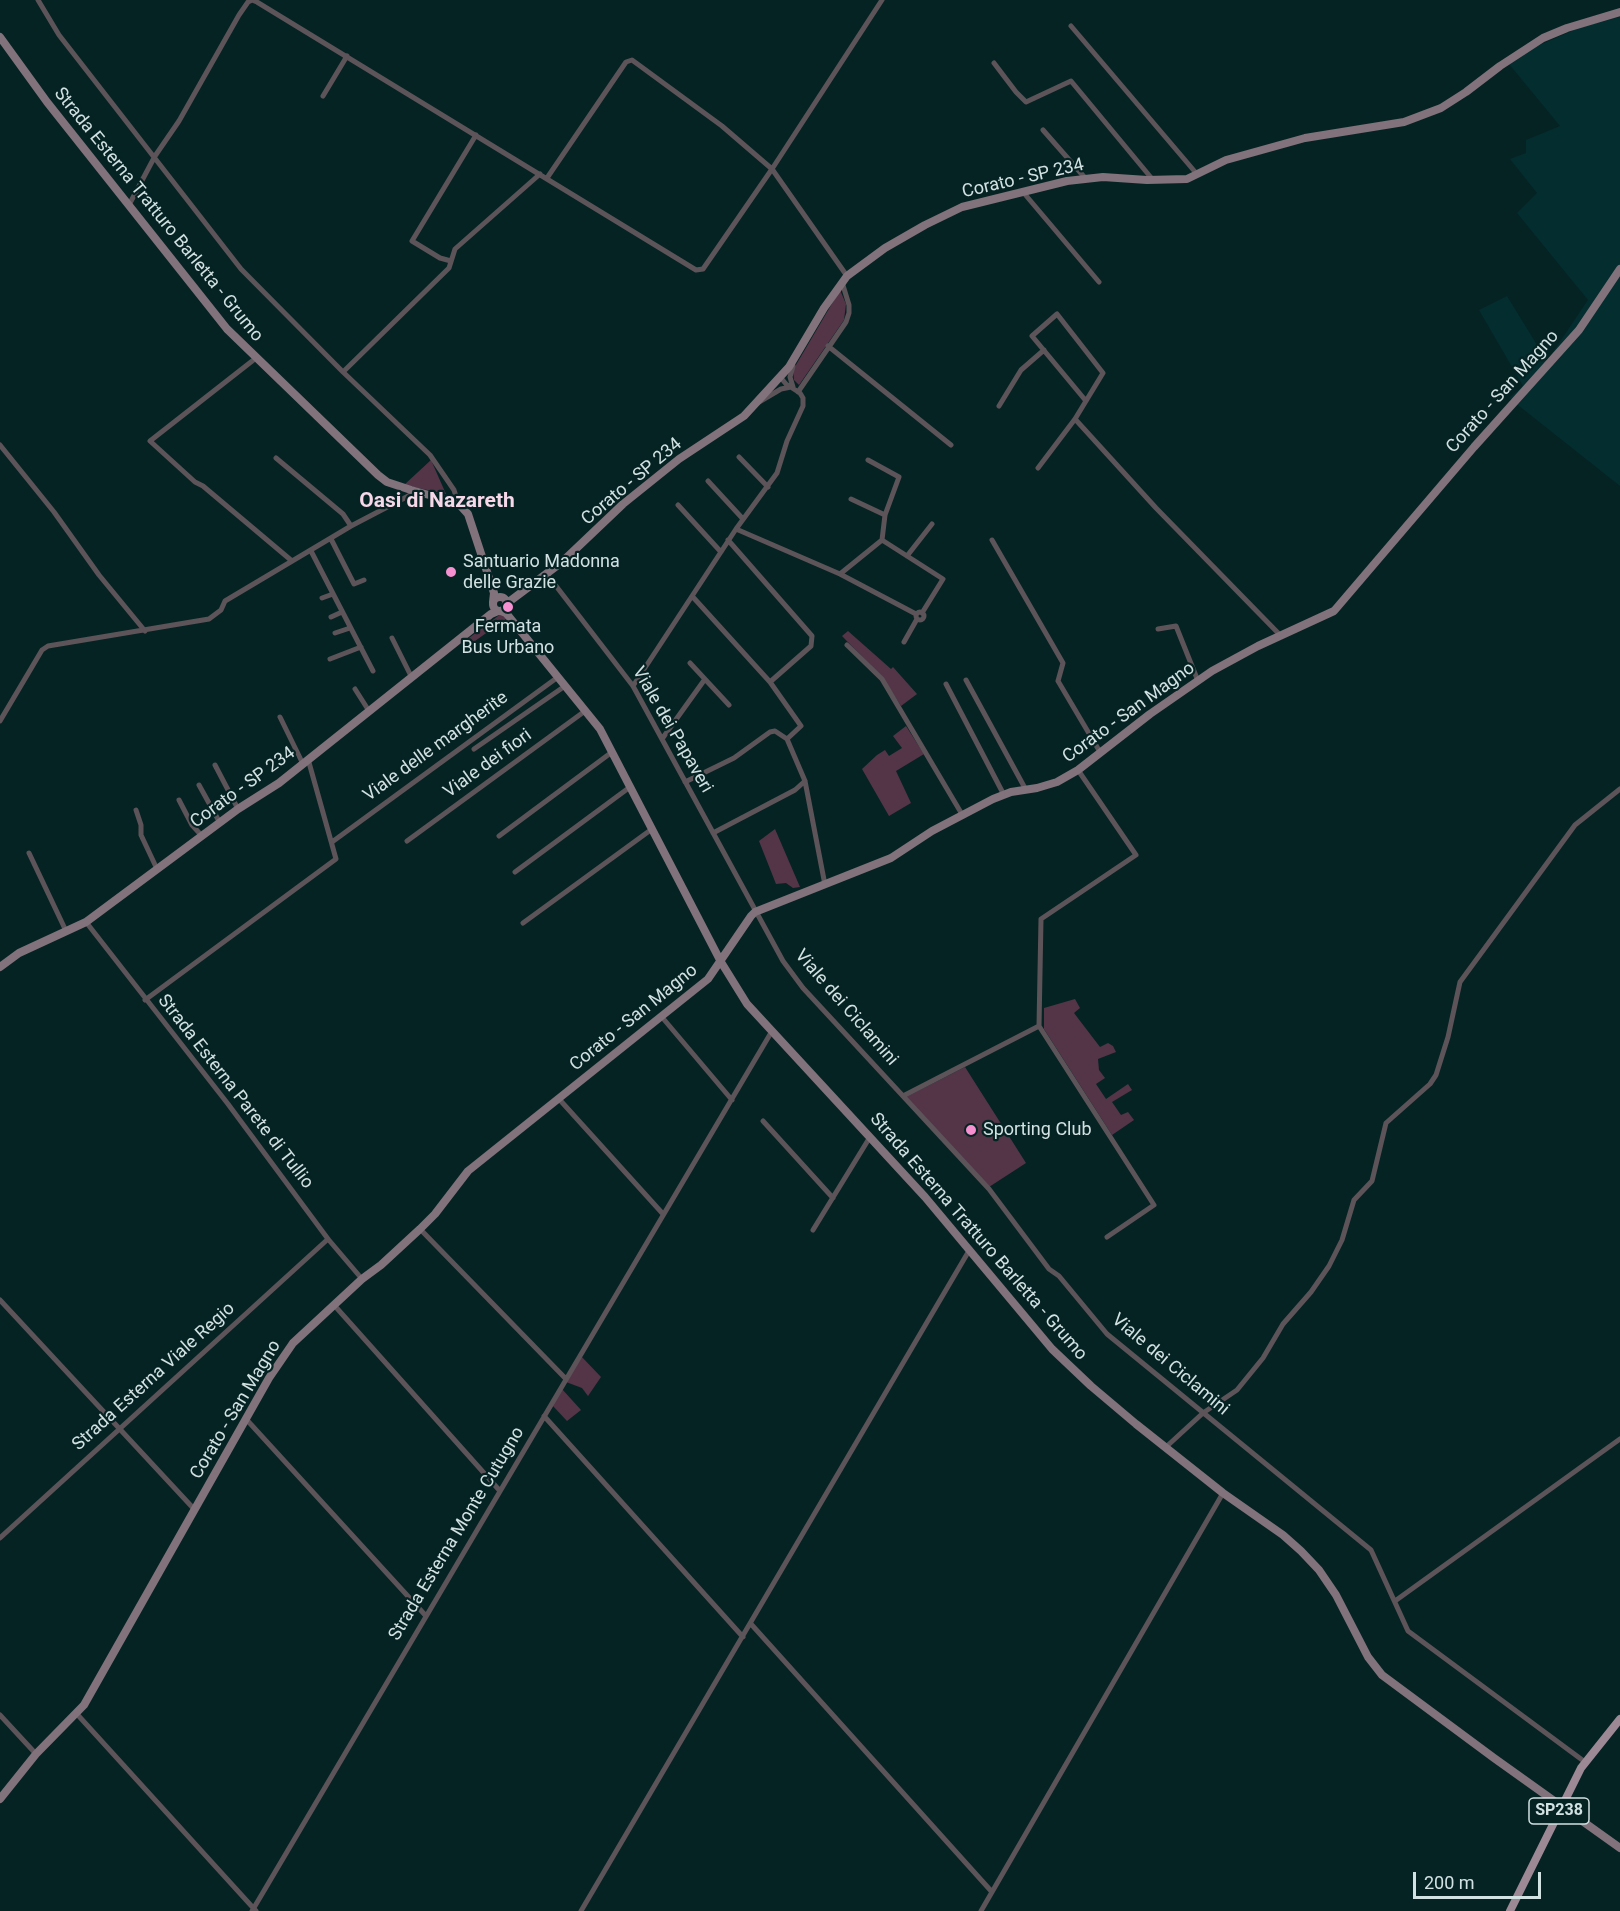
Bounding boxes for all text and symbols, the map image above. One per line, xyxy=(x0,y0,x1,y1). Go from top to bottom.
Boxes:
street label: Strada Esterna Tratturo Barletta - Grumo xyxy=(49,84,267,346)
street label: Corato - SP 234 xyxy=(960,155,1086,203)
street label: Corato - San Magno xyxy=(1442,326,1564,458)
street label: Corato - SP 234 xyxy=(577,434,687,530)
district label: Oasi di Nazareth xyxy=(359,489,515,515)
place label: Santuario Madonna delle Grazie xyxy=(463,551,620,594)
marker: Santuario Madonna delle Grazie xyxy=(444,565,458,579)
marker: Fermata Bus Urbano xyxy=(501,600,515,614)
place label: Fermata Bus Urbano xyxy=(462,616,554,658)
street label: Corato - San Magno xyxy=(1059,658,1199,768)
street label: Viale dei Papaveri xyxy=(627,663,717,797)
street label: Viale delle margherite xyxy=(359,687,513,807)
street label: Viale dei fiori xyxy=(440,725,536,803)
street label: Corato - SP 234 xyxy=(186,743,300,833)
street label: Viale dei Ciclamini xyxy=(790,946,902,1070)
street label: Corato - San Magno xyxy=(566,960,702,1076)
street label: Strada Esterna Parete di Tullio xyxy=(152,991,318,1193)
street label: Strada Esterna Tratturo Barletta - Grumo xyxy=(865,1109,1091,1365)
place label: Sporting Club xyxy=(983,1119,1092,1141)
marker: Sporting Club xyxy=(964,1123,978,1137)
street label: Strada Esterna Viale Regio xyxy=(68,1298,240,1456)
street label: Viale dei Ciclamini xyxy=(1107,1310,1233,1420)
street label: Corato - San Magno xyxy=(186,1337,286,1483)
street label: Strada Esterna Monte Cutugno xyxy=(385,1423,529,1645)
road number: SP238 xyxy=(1529,1798,1589,1824)
scale bar xyxy=(1416,1860,1544,1898)
text: 200 m xyxy=(1424,1872,1475,1893)

